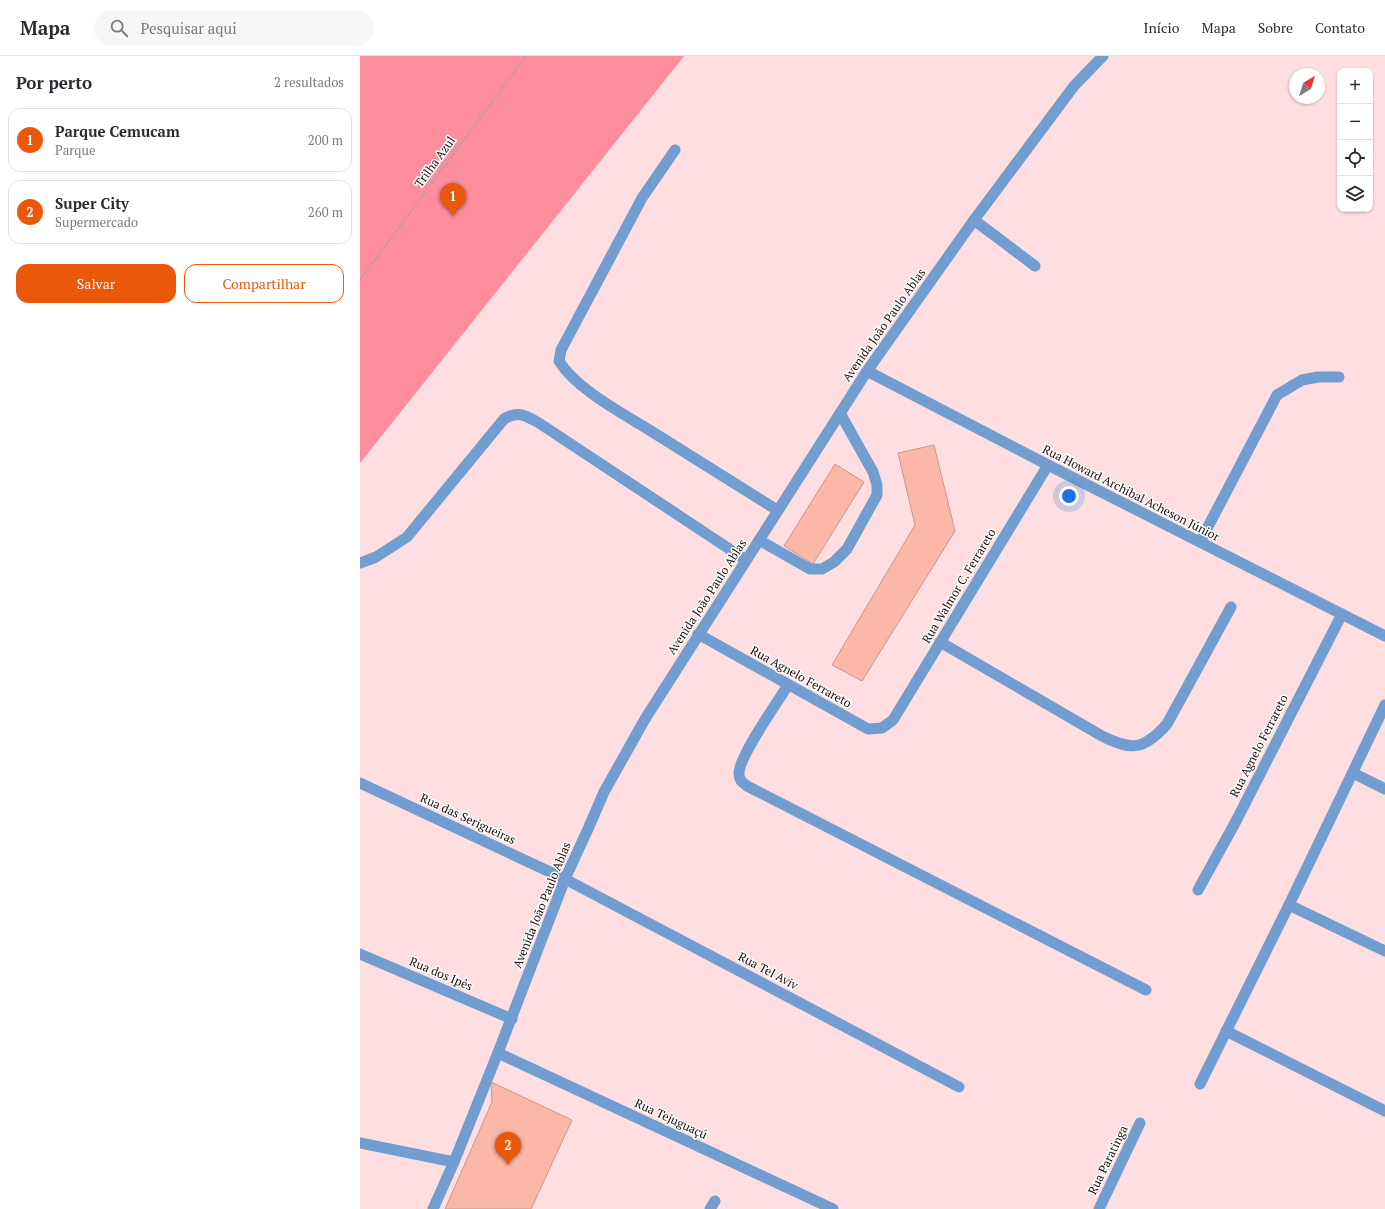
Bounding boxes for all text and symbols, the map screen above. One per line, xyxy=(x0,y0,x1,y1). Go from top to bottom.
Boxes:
search box xyxy=(94,10,374,46)
text: Mapa xyxy=(20,15,70,40)
icon: search xyxy=(108,17,130,39)
text: Pesquisar aqui xyxy=(140,18,237,38)
text: Início xyxy=(1144,18,1180,37)
text: Mapa xyxy=(1202,18,1236,37)
text: Sobre xyxy=(1258,18,1293,37)
text: Contato xyxy=(1315,18,1365,37)
north arrow xyxy=(1289,68,1325,104)
map controls xyxy=(1337,68,1373,212)
button: + xyxy=(1337,68,1373,104)
text: Por perto xyxy=(16,71,92,94)
text: 2 resultados xyxy=(274,73,344,91)
button: − xyxy=(1337,104,1373,140)
text: Parque Cemucam xyxy=(55,121,180,141)
text: 1 xyxy=(26,131,34,149)
text: 200 m xyxy=(308,131,343,149)
street label: Trilha Azul xyxy=(411,133,458,190)
button: locate xyxy=(1337,140,1373,176)
text: Parque xyxy=(55,141,95,159)
button: layers xyxy=(1337,176,1373,212)
pin: 1 xyxy=(440,183,466,216)
text: Super City xyxy=(55,193,129,213)
text: 2 xyxy=(26,203,34,221)
text: 260 m xyxy=(308,203,343,221)
text: Supermercado xyxy=(55,213,138,231)
button: Salvar xyxy=(16,264,176,303)
button: Compartilhar xyxy=(184,264,344,303)
street label: Avenida João Paulo Ablas xyxy=(839,265,928,384)
street label: Rua Howard Archibal Acheson Júnior xyxy=(1040,441,1223,544)
your location xyxy=(1059,486,1079,506)
street label: Rua Walmor C. Ferrareto xyxy=(918,525,999,646)
street label: Avenida João Paulo Ablas xyxy=(664,536,750,657)
street label: Rua Agnelo Ferrareto xyxy=(748,643,855,711)
street label: Rua Agnelo Ferrareto xyxy=(1226,692,1291,800)
street label: Rua das Serigueiras xyxy=(418,790,518,847)
street label: Avenida João Paulo Ablas xyxy=(509,840,574,970)
street label: Rua Tel Aviv xyxy=(736,949,802,993)
street label: Rua dos Ipês xyxy=(407,954,475,994)
street label: Rua Tejuguaçú xyxy=(633,1095,710,1142)
street label: Rua Paratinga xyxy=(1084,1123,1131,1197)
pin: 2 xyxy=(495,1132,521,1165)

